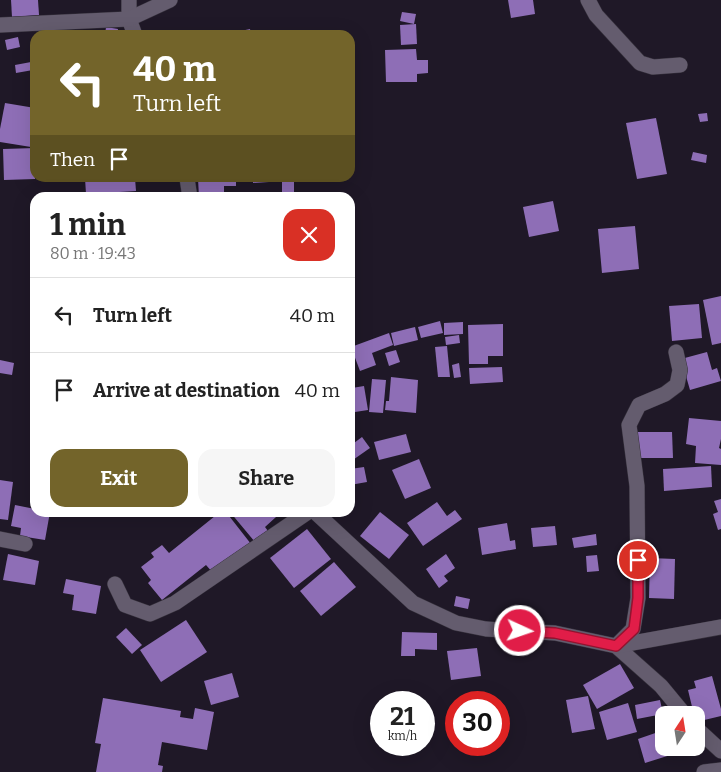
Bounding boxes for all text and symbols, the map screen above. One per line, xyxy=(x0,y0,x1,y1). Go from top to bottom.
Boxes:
text: 40 m xyxy=(133,48,216,90)
icon: left xyxy=(50,50,115,115)
text: Turn left xyxy=(133,90,221,117)
icon: arrive xyxy=(105,145,133,173)
text: Then xyxy=(50,148,95,171)
text: 1 min xyxy=(50,207,126,243)
button: close xyxy=(283,209,335,261)
text: 80 m · 19:43 xyxy=(50,244,136,263)
icon: left xyxy=(50,301,78,329)
text: Turn left xyxy=(93,304,172,327)
text: 40 m xyxy=(290,304,335,327)
icon: arrive xyxy=(50,376,78,404)
text: Arrive at destination xyxy=(93,379,280,402)
text: 40 m xyxy=(295,379,340,402)
button: Exit xyxy=(50,449,188,507)
button: Share xyxy=(198,449,335,507)
pin xyxy=(617,539,659,581)
icon: arrive xyxy=(624,546,652,574)
position arrow xyxy=(493,604,545,656)
speed limit sign: 30 xyxy=(445,691,510,756)
text: 21 xyxy=(390,702,415,732)
north arrow xyxy=(655,706,705,756)
map controls xyxy=(655,706,705,756)
text: km/h xyxy=(388,729,417,743)

